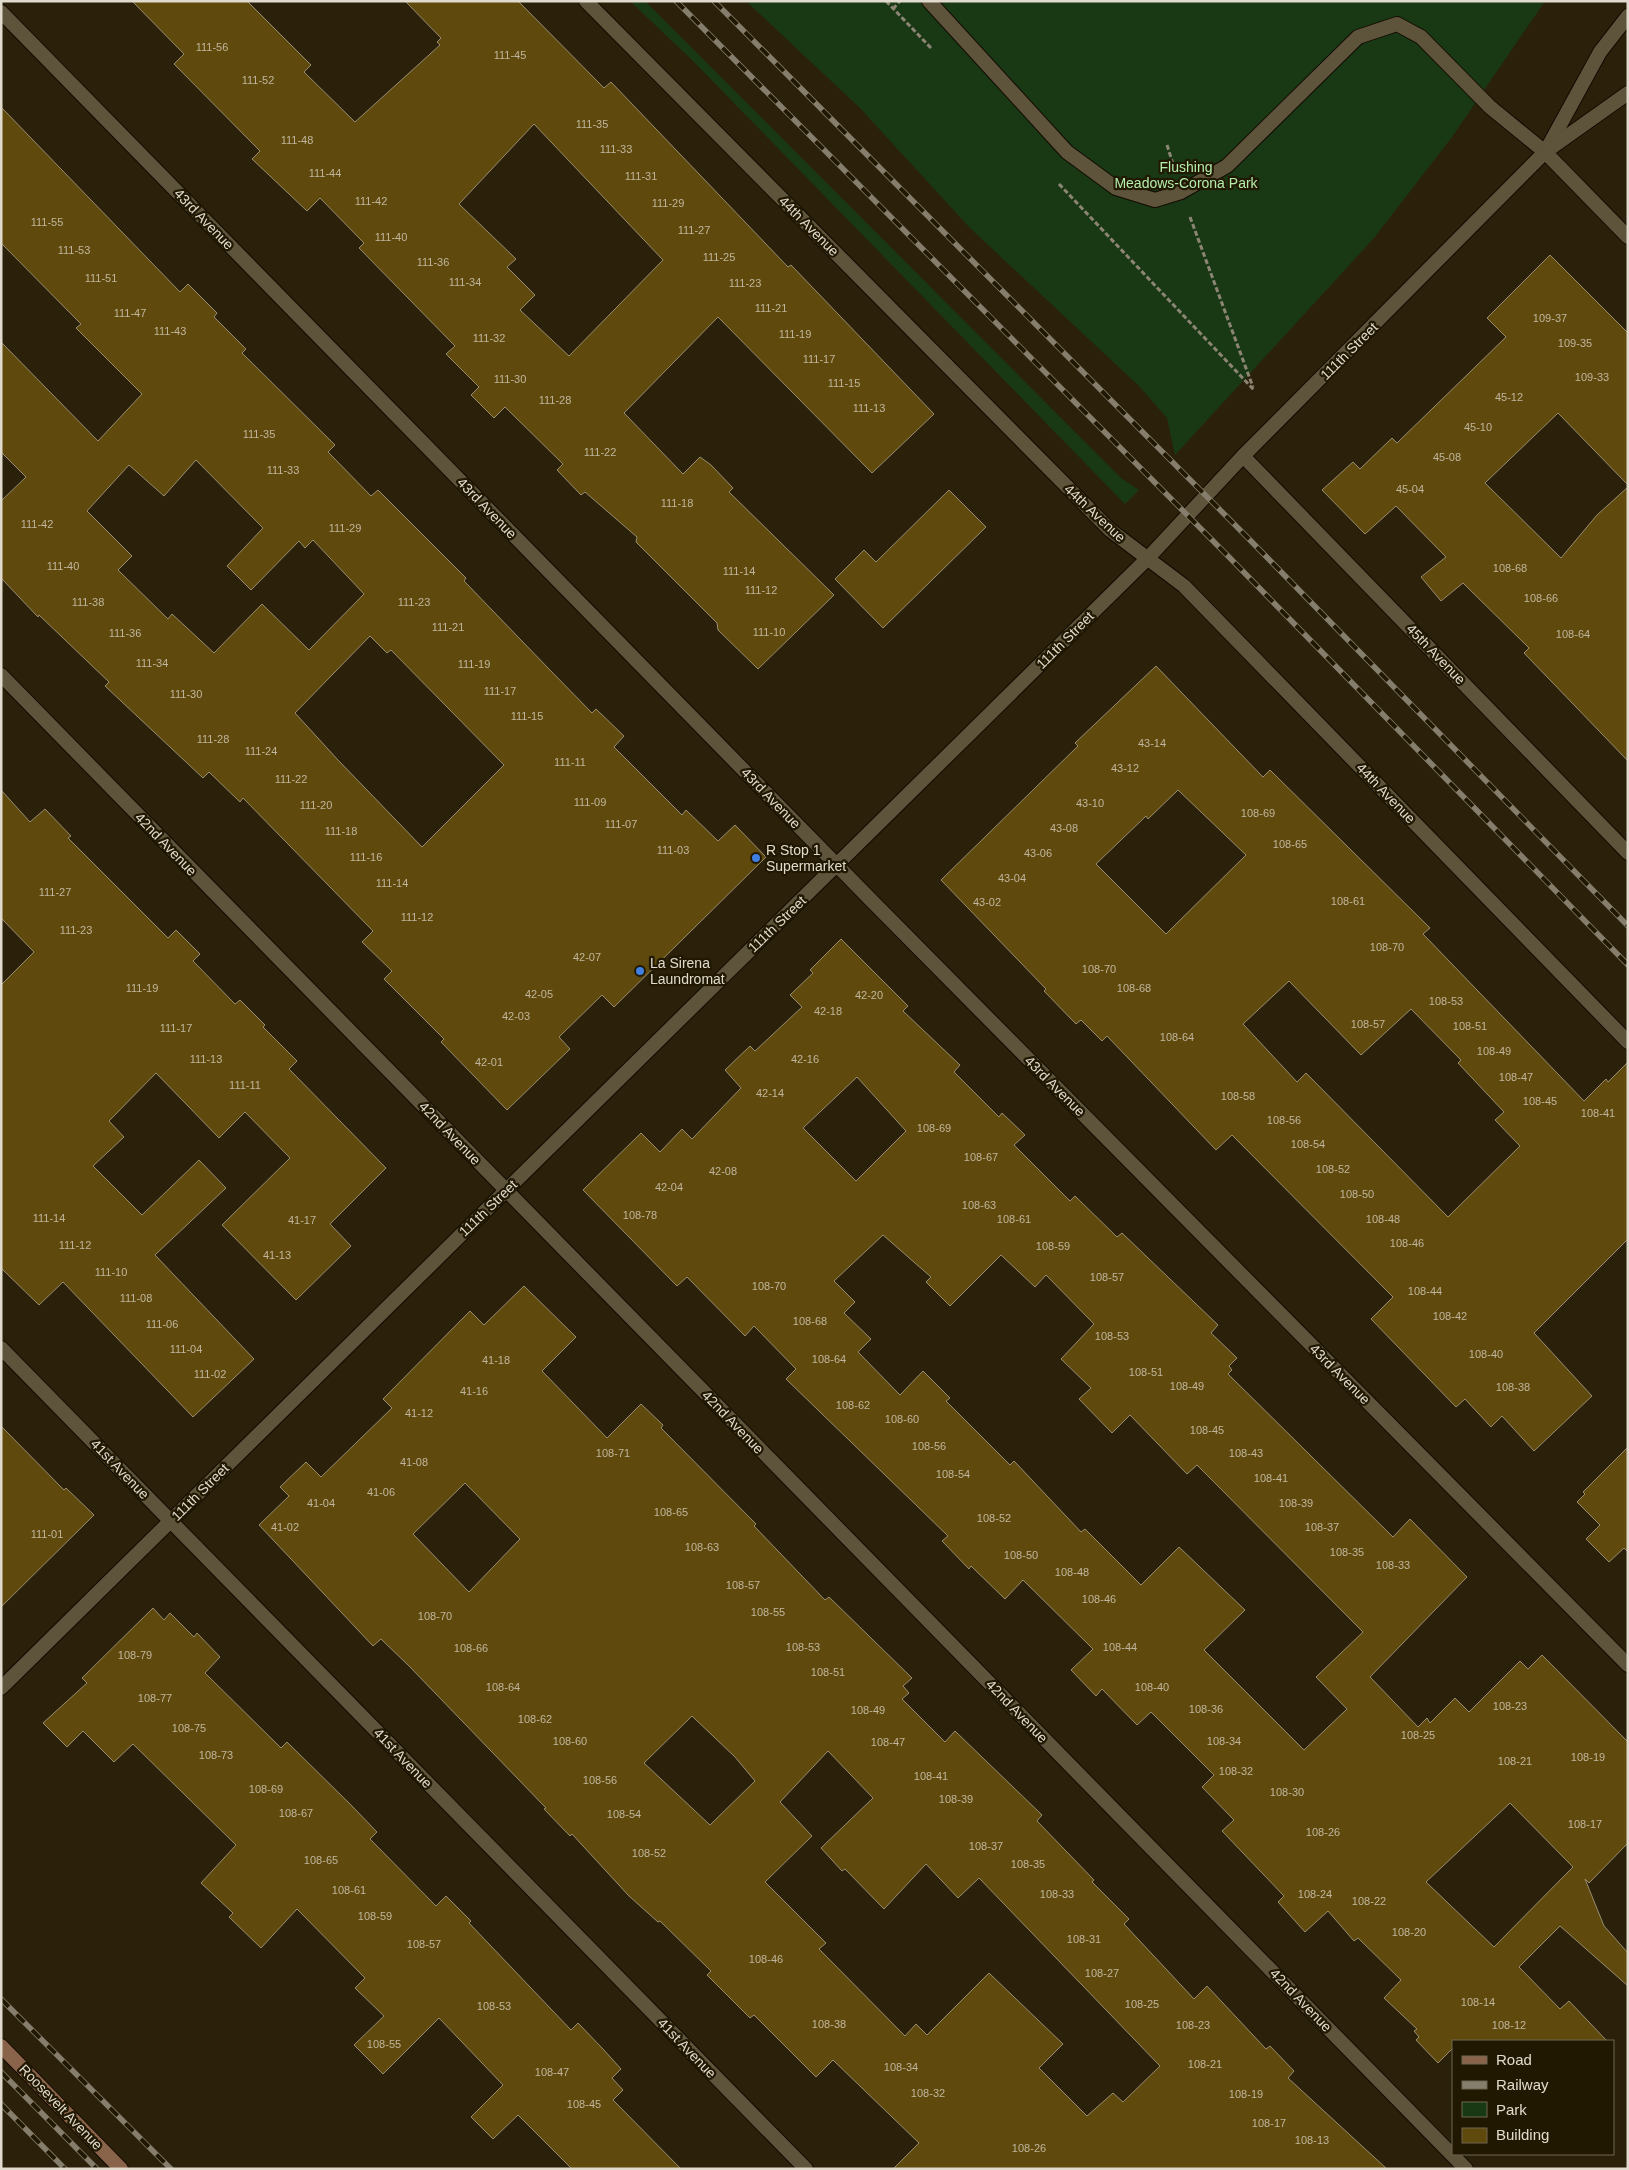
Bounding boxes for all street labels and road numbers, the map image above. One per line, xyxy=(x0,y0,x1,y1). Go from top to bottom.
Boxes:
street label: 43rd Avenue xyxy=(171,185,237,253)
street label: 44th Avenue xyxy=(776,193,842,259)
street label: 111th Street xyxy=(1317,319,1381,383)
street label: 43rd Avenue xyxy=(454,474,520,542)
street label: 44th Avenue xyxy=(1061,481,1129,545)
street label: 111th Street xyxy=(1033,608,1097,672)
street label: 45th Avenue xyxy=(1403,621,1469,688)
street label: 44th Avenue xyxy=(1353,760,1419,827)
street label: 43rd Avenue xyxy=(738,764,804,832)
street label: 42nd Avenue xyxy=(132,809,200,879)
street label: 111th Street xyxy=(745,892,809,956)
street label: 43rd Avenue xyxy=(1022,1053,1089,1120)
street label: 42nd Avenue xyxy=(416,1098,484,1168)
street label: 111th Street xyxy=(456,1176,520,1240)
street label: 43rd Avenue xyxy=(1307,1341,1374,1408)
street label: 42nd Avenue xyxy=(699,1387,767,1457)
street label: 41st Avenue xyxy=(88,1436,153,1502)
street label: 111th Street xyxy=(168,1460,232,1524)
street label: 42nd Avenue xyxy=(983,1676,1051,1746)
street label: 41st Avenue xyxy=(371,1725,436,1791)
street label: 42nd Avenue xyxy=(1267,1965,1335,2035)
street label: 41st Avenue xyxy=(655,2015,720,2081)
street label: Roosevelt Avenue xyxy=(16,2061,106,2153)

